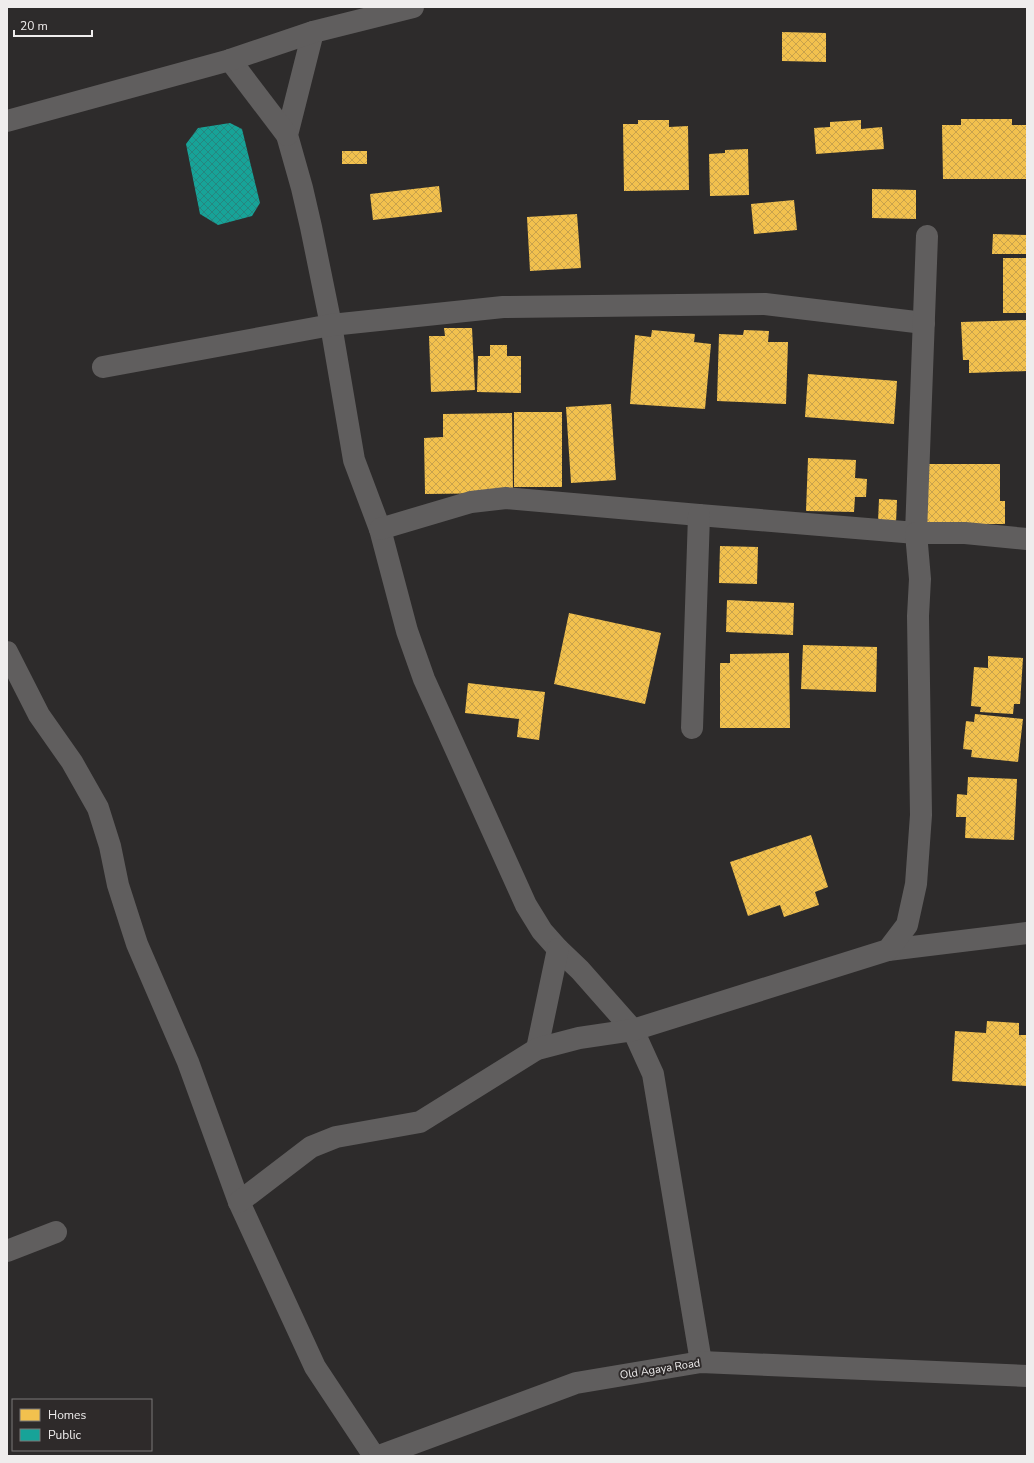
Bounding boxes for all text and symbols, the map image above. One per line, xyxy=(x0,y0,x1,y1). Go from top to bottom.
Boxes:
scale bar xyxy=(14,12,92,38)
text: 20 m xyxy=(20,18,48,34)
street label: Old Agaya Road xyxy=(619,1355,701,1383)
legend xyxy=(12,1399,152,1451)
text: Homes xyxy=(48,1407,86,1423)
text: Public xyxy=(48,1427,82,1443)

